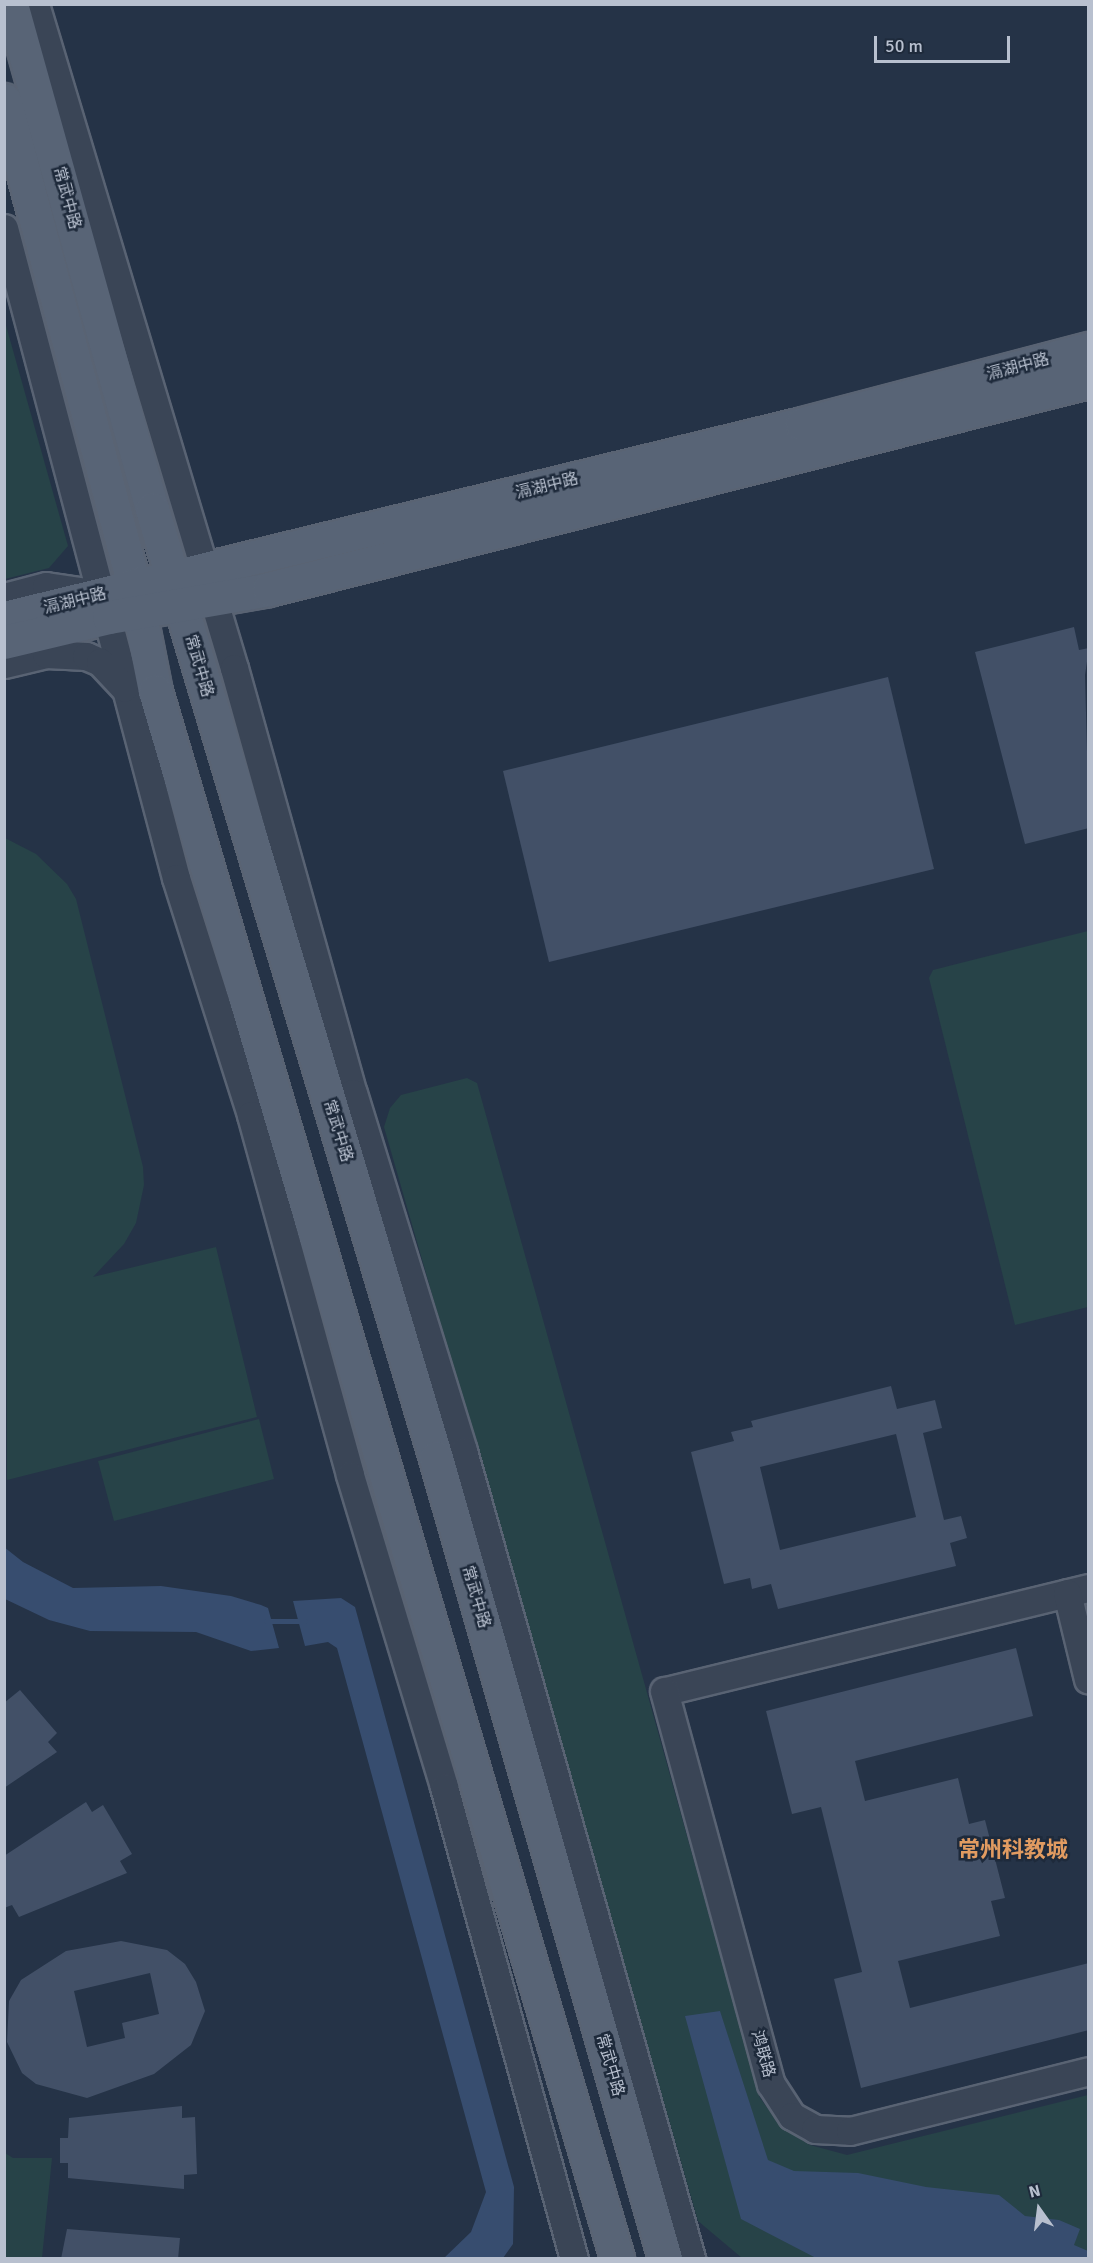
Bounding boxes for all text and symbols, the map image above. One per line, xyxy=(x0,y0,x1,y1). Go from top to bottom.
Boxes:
scale bar xyxy=(877,24,1014,62)
text: 50 m xyxy=(885,35,923,57)
street label: 常武中路 xyxy=(49,165,85,231)
street label: 滆湖中路 xyxy=(985,349,1051,385)
street label: 滆湖中路 xyxy=(514,469,580,503)
street label: 滆湖中路 xyxy=(42,584,108,618)
street label: 常武中路 xyxy=(181,633,217,699)
street label: 常武中路 xyxy=(319,1098,357,1164)
street label: 常武中路 xyxy=(458,1564,494,1630)
district label: 常州科教城 xyxy=(958,1837,1068,1863)
street label: 鸿联路 xyxy=(747,2028,779,2080)
street label: 常武中路 xyxy=(592,2032,628,2098)
north arrow xyxy=(1009,2179,1069,2239)
text: N xyxy=(1027,2180,1042,2203)

